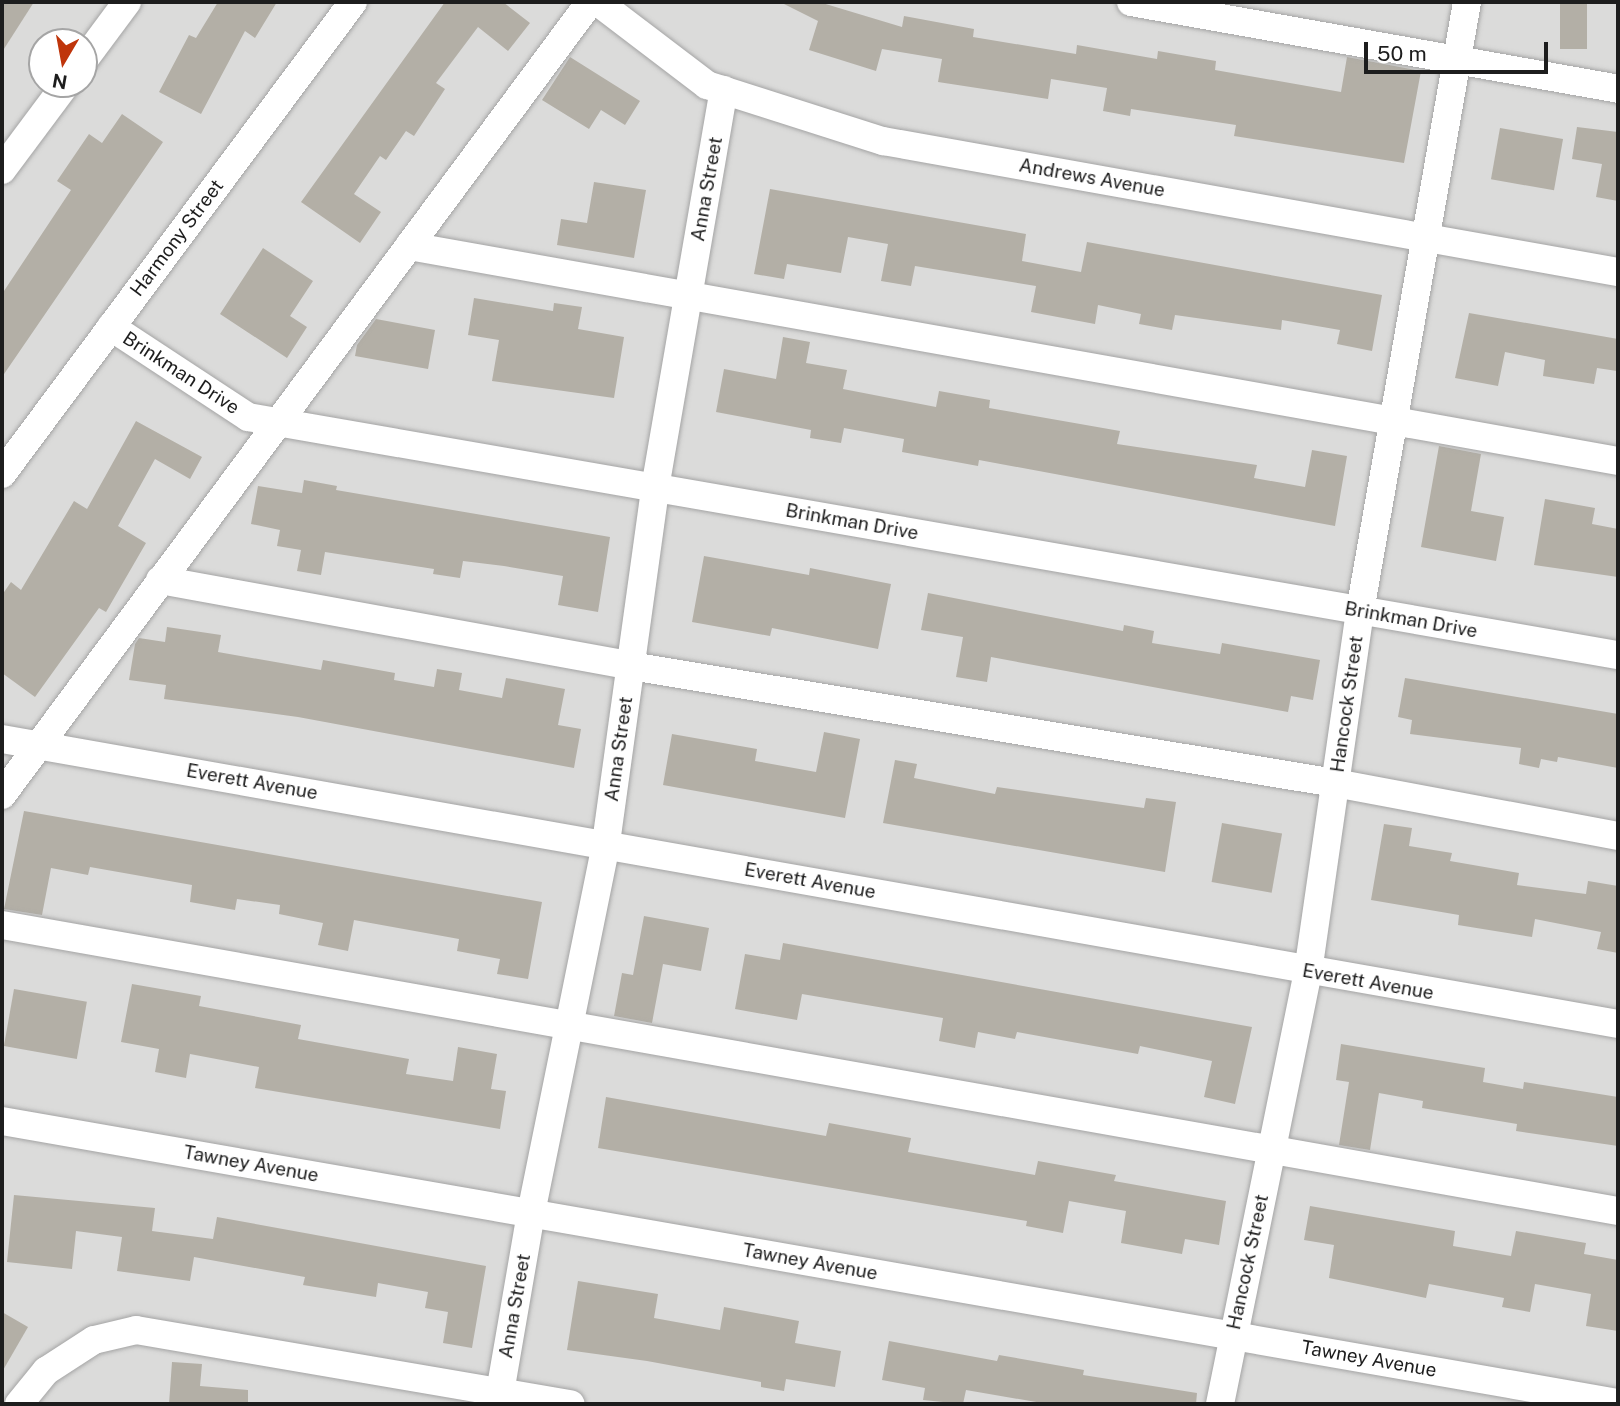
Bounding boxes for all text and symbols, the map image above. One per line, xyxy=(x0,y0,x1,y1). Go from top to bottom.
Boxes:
north arrow xyxy=(28,28,98,98)
scale bar xyxy=(1368,28,1552,72)
text: 50 m xyxy=(1377,41,1427,66)
text: N xyxy=(50,70,69,94)
street label: Anna Street xyxy=(687,135,727,243)
street label: Andrews Avenue xyxy=(1017,154,1167,202)
street label: Harmony Street xyxy=(126,175,228,301)
street label: Brinkman Drive xyxy=(118,327,244,419)
street label: Brinkman Drive xyxy=(784,499,920,545)
street label: Brinkman Drive xyxy=(1343,597,1479,643)
street label: Hancock Street xyxy=(1326,634,1368,774)
street label: Anna Street xyxy=(600,695,638,803)
street label: Everett Avenue xyxy=(185,759,319,805)
street label: Everett Avenue xyxy=(743,858,877,904)
street label: Everett Avenue xyxy=(1301,959,1435,1005)
street label: Tawney Avenue xyxy=(182,1141,320,1187)
street label: Hancock Street xyxy=(1223,1192,1273,1332)
street label: Tawney Avenue xyxy=(741,1239,879,1285)
street label: Anna Street xyxy=(495,1252,535,1360)
street label: Tawney Avenue xyxy=(1300,1336,1438,1382)

